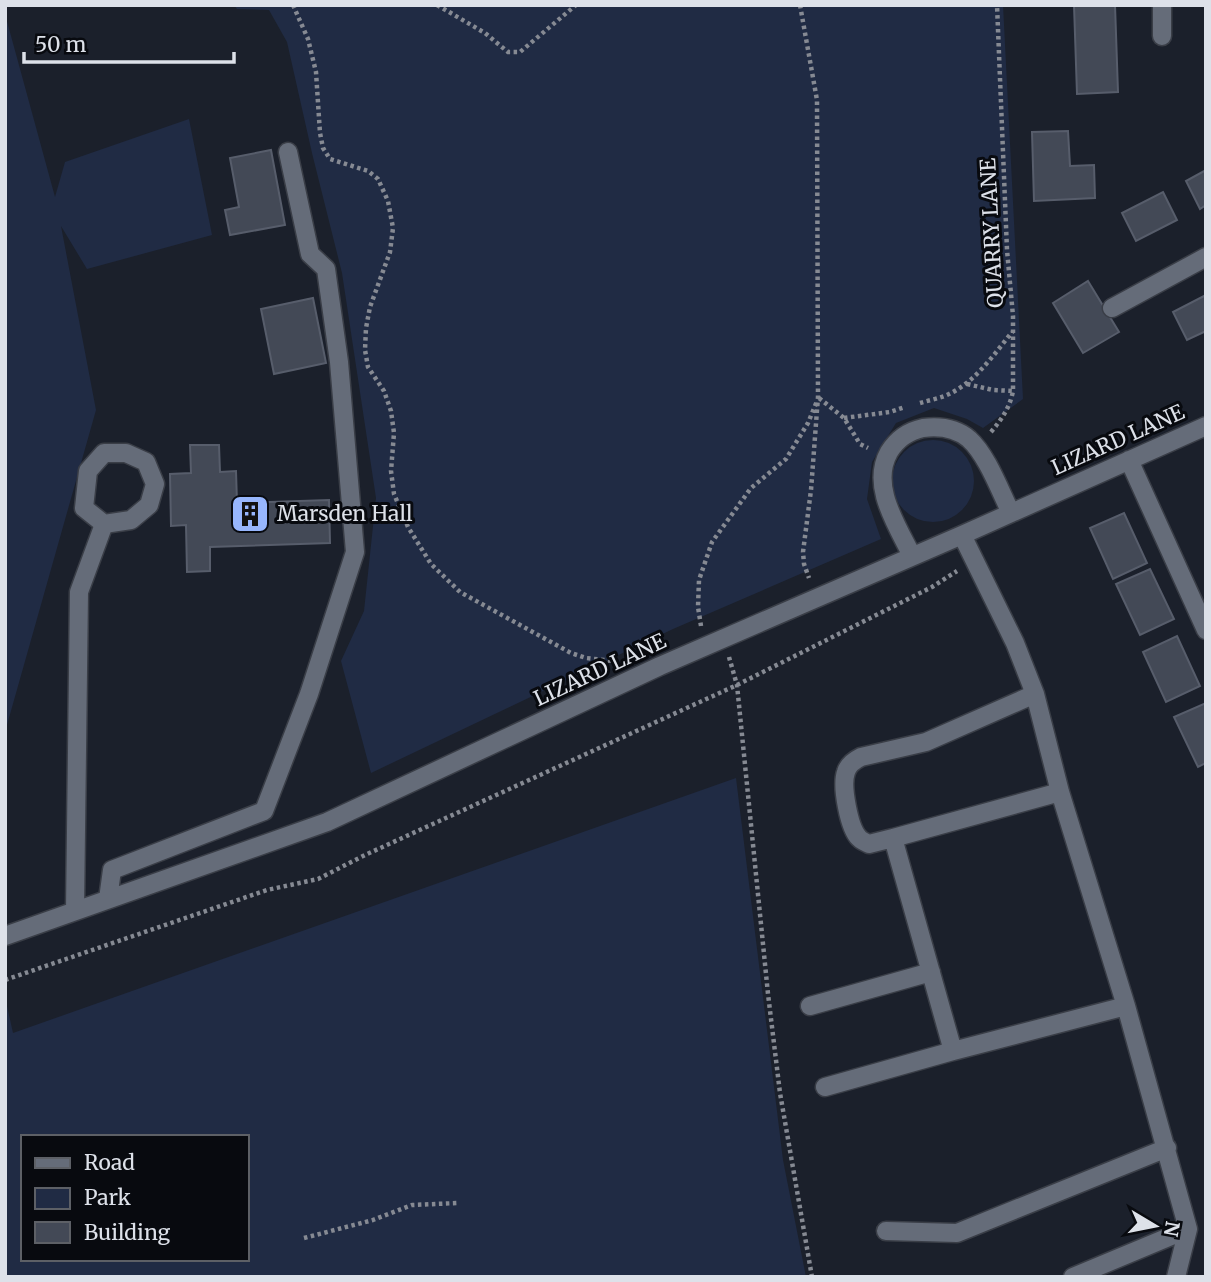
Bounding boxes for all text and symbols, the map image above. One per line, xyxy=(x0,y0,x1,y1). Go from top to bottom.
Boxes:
scale bar xyxy=(24,21,234,65)
text: 50 m xyxy=(35,31,86,58)
street label: QUARRY LANE xyxy=(974,157,1009,309)
street label: LIZARD LANE xyxy=(1047,398,1189,481)
building icon: Marsden Hall xyxy=(229,493,271,535)
place label: Marsden Hall xyxy=(277,500,413,527)
street label: LIZARD LANE xyxy=(529,627,671,712)
legend xyxy=(21,1135,248,1261)
text: Road xyxy=(84,1149,135,1176)
text: Park xyxy=(84,1184,131,1211)
north arrow xyxy=(1120,1191,1190,1261)
text: Building xyxy=(84,1219,171,1246)
text: N xyxy=(1159,1219,1185,1238)

